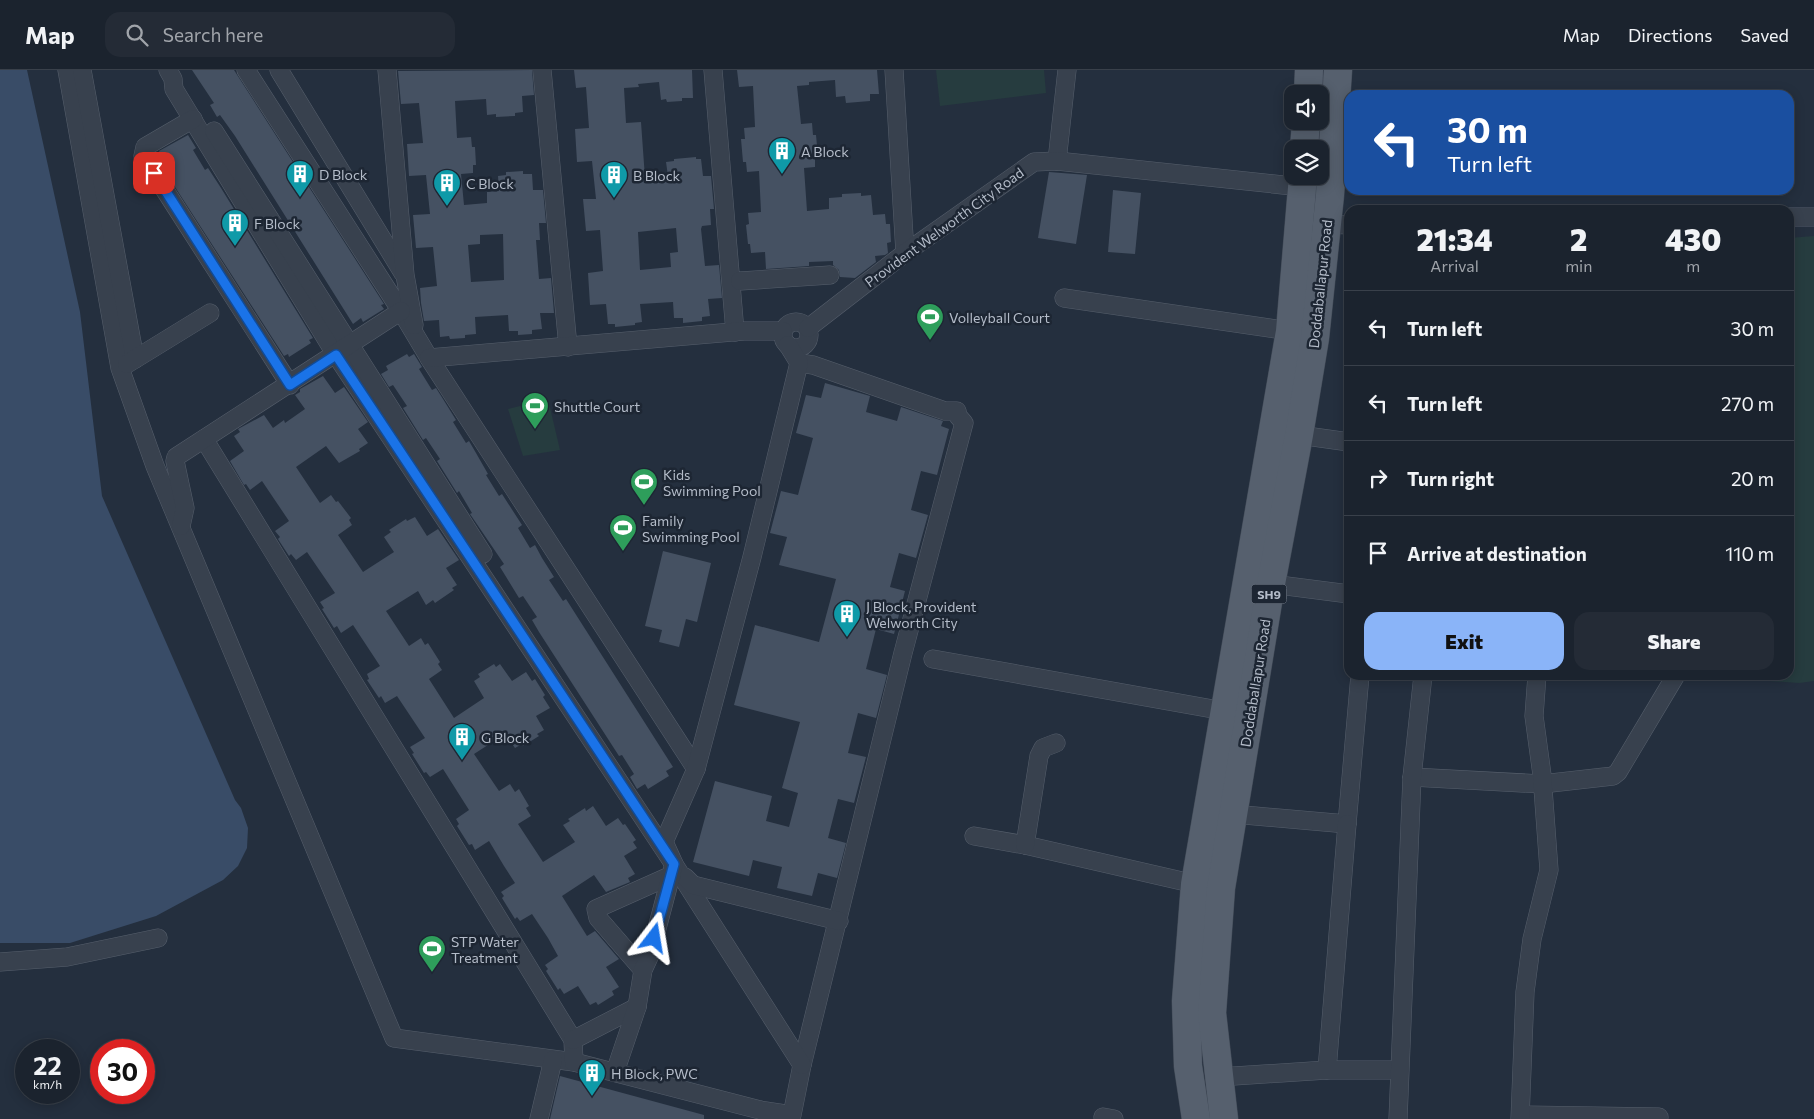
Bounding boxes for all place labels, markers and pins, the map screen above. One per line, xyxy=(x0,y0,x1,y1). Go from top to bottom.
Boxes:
building icon: A Block xyxy=(767,136,797,175)
place label: A Block xyxy=(801,143,849,160)
pin xyxy=(133,152,175,194)
building icon: D Block xyxy=(285,159,315,198)
building icon: B Block xyxy=(599,160,629,199)
place label: D Block xyxy=(319,166,368,183)
place label: B Block xyxy=(633,167,681,184)
building icon: C Block xyxy=(432,168,462,207)
place label: C Block xyxy=(466,175,514,192)
building icon: F Block xyxy=(220,208,250,247)
place label: F Block xyxy=(254,215,301,232)
sports icon: Volleyball Court xyxy=(915,302,945,341)
place label: Volleyball Court xyxy=(949,309,1050,326)
sports icon: Shuttle Court xyxy=(520,391,550,430)
place label: Shuttle Court xyxy=(554,398,641,415)
place label: Kids Swimming Pool xyxy=(663,466,761,499)
sports icon: Kids Swimming Pool xyxy=(629,467,659,506)
place label: Family Swimming Pool xyxy=(642,512,740,545)
sports icon: Family Swimming Pool xyxy=(608,513,638,552)
place label: J Block, Provident Welworth City xyxy=(866,598,977,631)
building icon: J Block, Provident Welworth City xyxy=(832,599,862,638)
building icon: G Block xyxy=(447,722,477,761)
place label: G Block xyxy=(481,729,530,746)
place label: STP Water Treatment xyxy=(451,933,519,966)
sports icon: STP Water Treatment xyxy=(417,934,447,973)
building icon: H Block, PWC xyxy=(577,1058,607,1097)
place label: H Block, PWC xyxy=(611,1065,698,1082)

